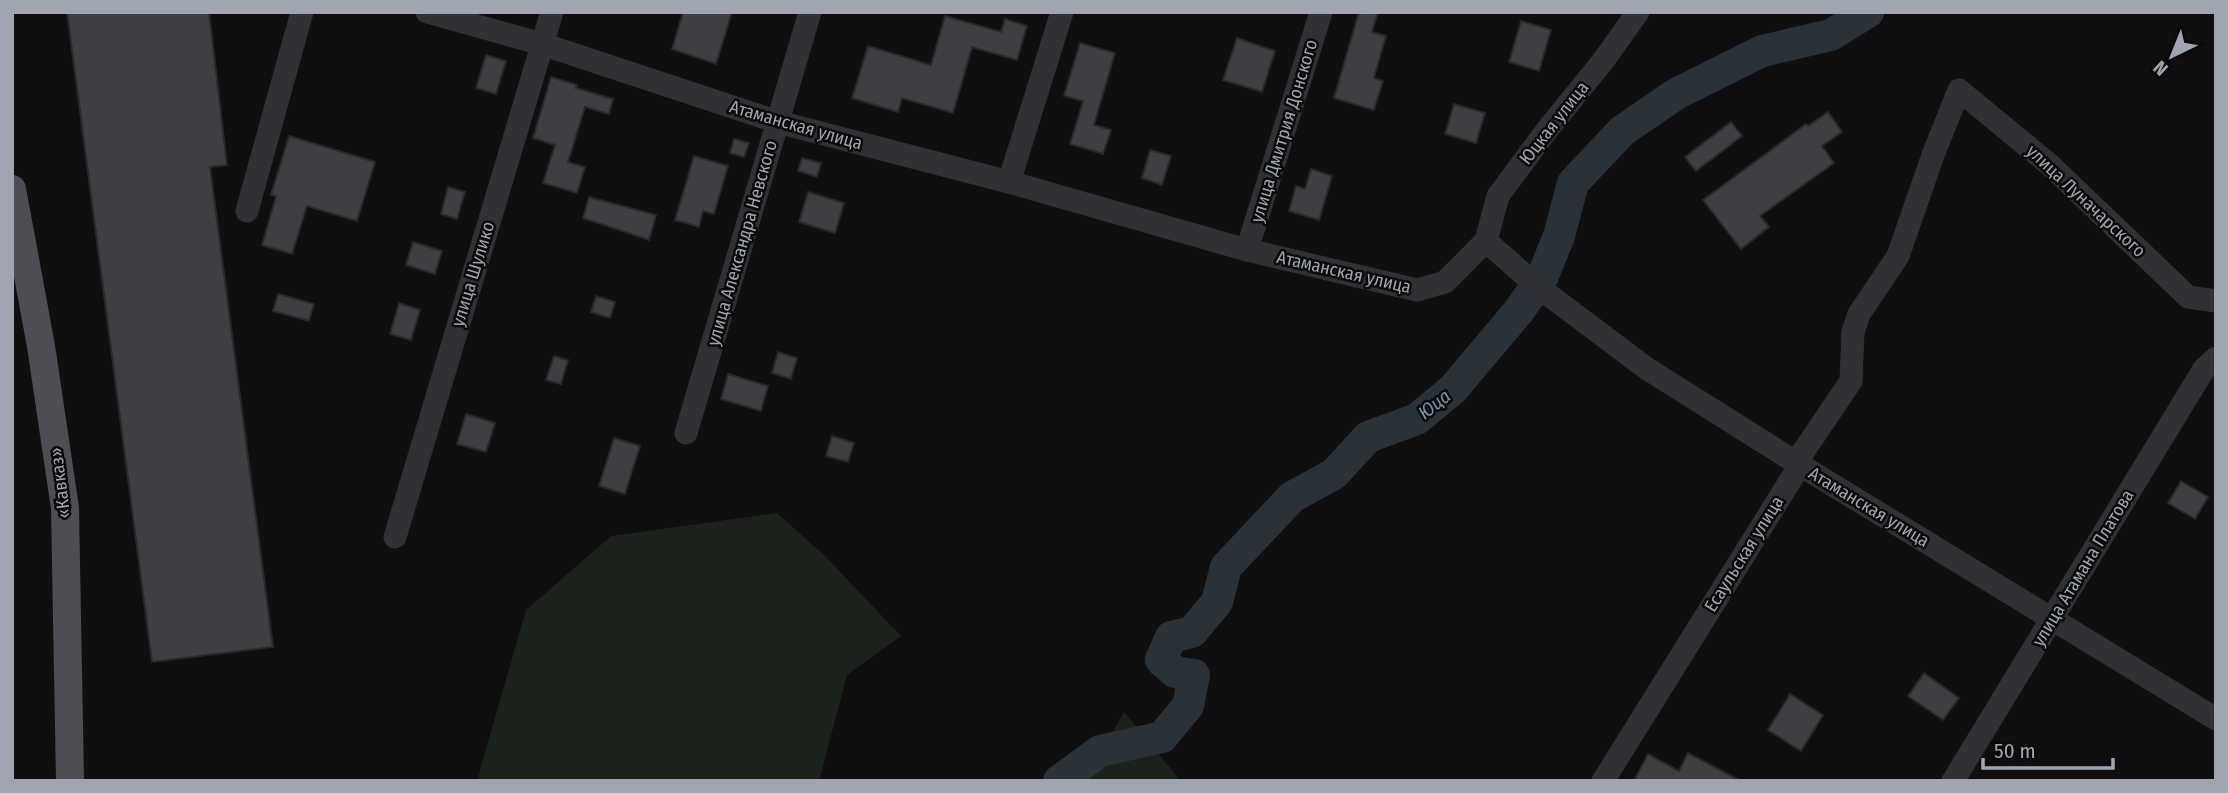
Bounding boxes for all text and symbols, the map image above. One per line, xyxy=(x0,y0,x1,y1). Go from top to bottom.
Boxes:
north arrow xyxy=(2137,21,2207,91)
street label: улица Дмитрия Донского xyxy=(1246,37,1322,225)
text: N xyxy=(2149,56,2173,80)
street label: Юцкая улица xyxy=(1515,77,1593,169)
street label: Атаманская улица xyxy=(727,96,865,155)
street label: улица Александра Невского xyxy=(702,138,782,348)
street label: улица Луначарского xyxy=(2022,140,2150,262)
street label: улица Шулико xyxy=(447,219,499,329)
street label: Атаманская улица xyxy=(1275,246,1413,298)
water label: Юца xyxy=(1413,385,1455,424)
street label: «Кавказ» xyxy=(45,446,75,520)
street label: Атаманская улица xyxy=(1805,462,1934,552)
street label: улица Атамана Платова xyxy=(2027,485,2139,650)
street label: Есаульская улица xyxy=(1700,492,1789,616)
scale bar xyxy=(1983,726,2112,770)
text: 50 m xyxy=(1994,738,2036,764)

